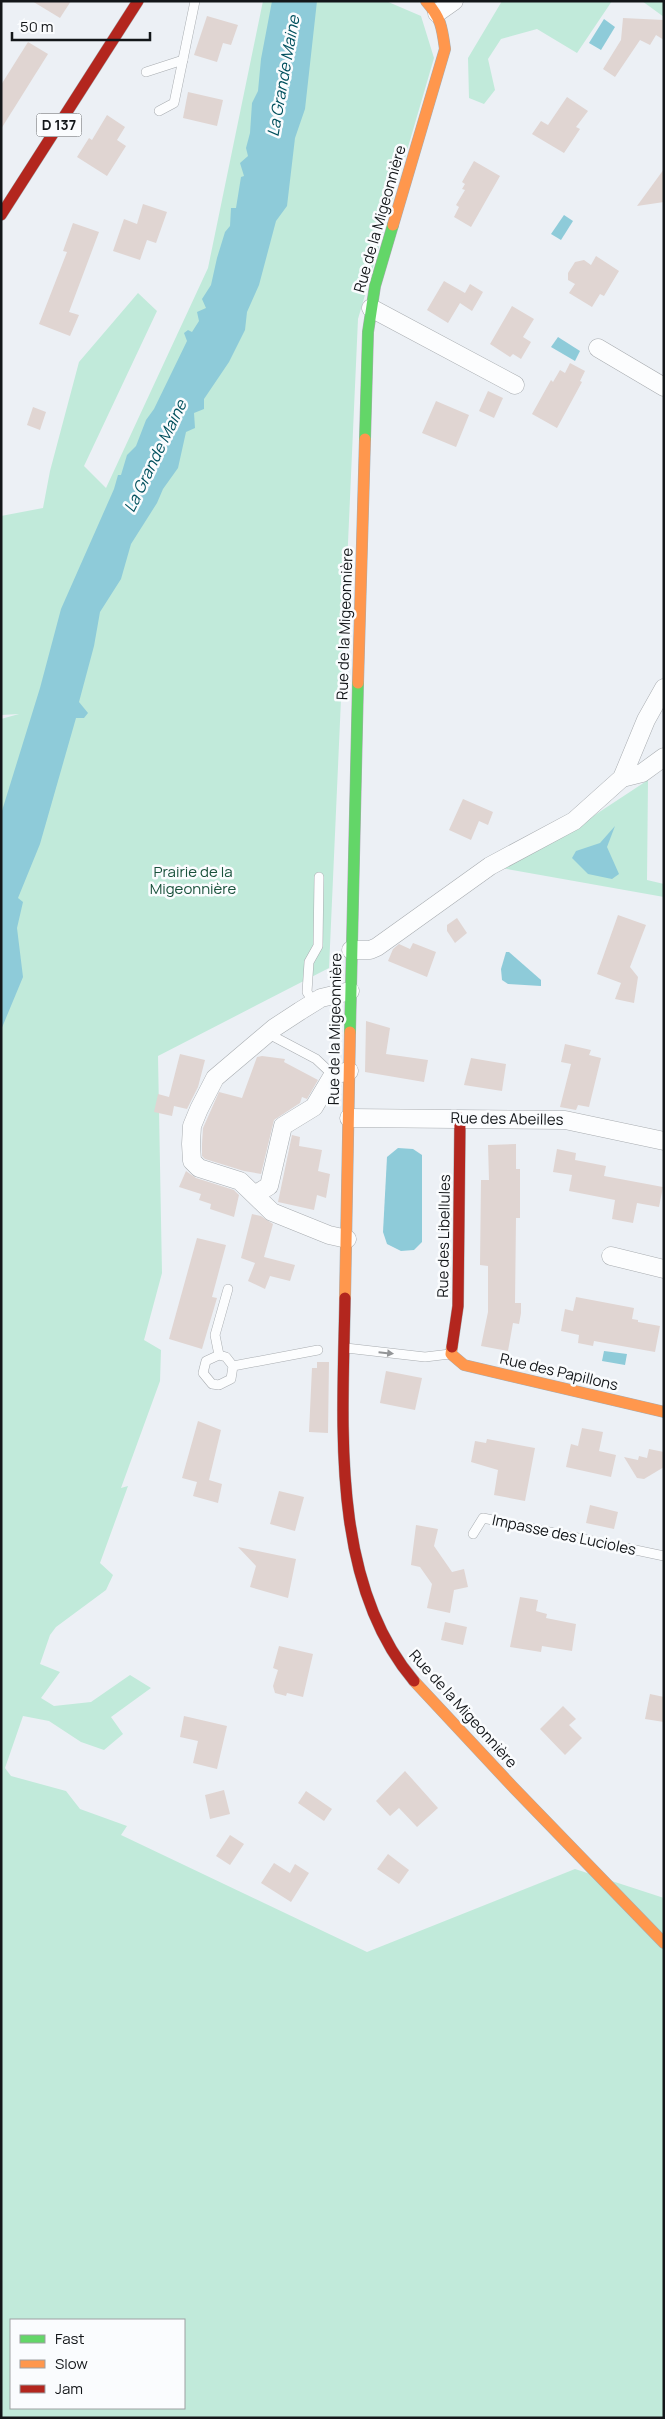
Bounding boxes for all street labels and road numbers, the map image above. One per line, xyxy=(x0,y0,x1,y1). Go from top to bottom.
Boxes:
road number: D 137 xyxy=(36,114,82,136)
street label: Rue de la Migeonnière xyxy=(348,143,411,295)
street label: Rue de la Migeonnière xyxy=(331,547,358,700)
street label: Rue de la Migeonnière xyxy=(323,952,346,1105)
street label: Rue des Abeilles xyxy=(450,1107,564,1130)
street label: Rue des Libellules xyxy=(432,1174,455,1298)
street label: Rue des Papillons xyxy=(498,1348,620,1395)
street label: Impasse des Lucioles xyxy=(490,1509,638,1560)
street label: Rue de la Migeonnière xyxy=(405,1645,522,1772)

